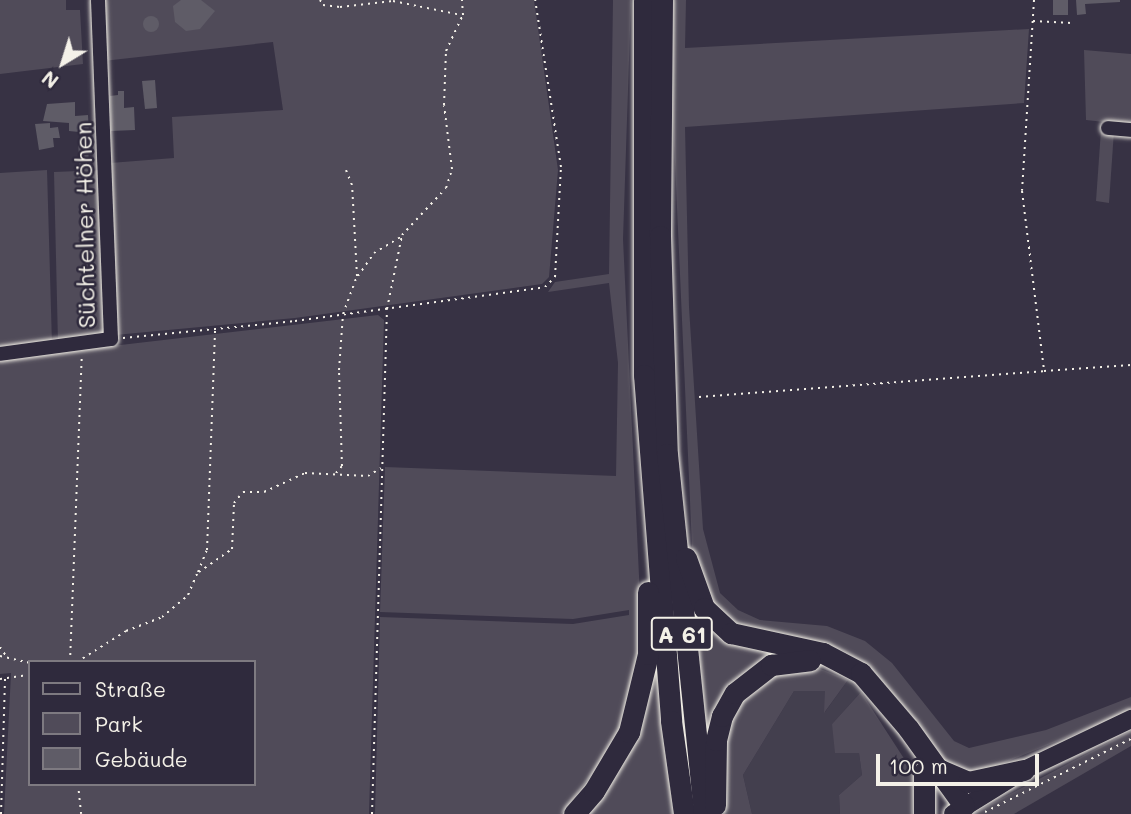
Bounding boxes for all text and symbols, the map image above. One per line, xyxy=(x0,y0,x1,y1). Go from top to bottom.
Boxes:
north arrow xyxy=(28,28,98,98)
text: N xyxy=(36,66,63,94)
street label: Süchtelner Höhen xyxy=(68,121,100,329)
road number: A 61 xyxy=(650,614,714,654)
legend xyxy=(28,660,256,786)
text: Straße xyxy=(95,675,166,702)
text: Park xyxy=(95,710,143,737)
scale bar xyxy=(879,740,1042,784)
text: Gebäude xyxy=(95,745,188,772)
text: 100 m xyxy=(889,752,948,779)

